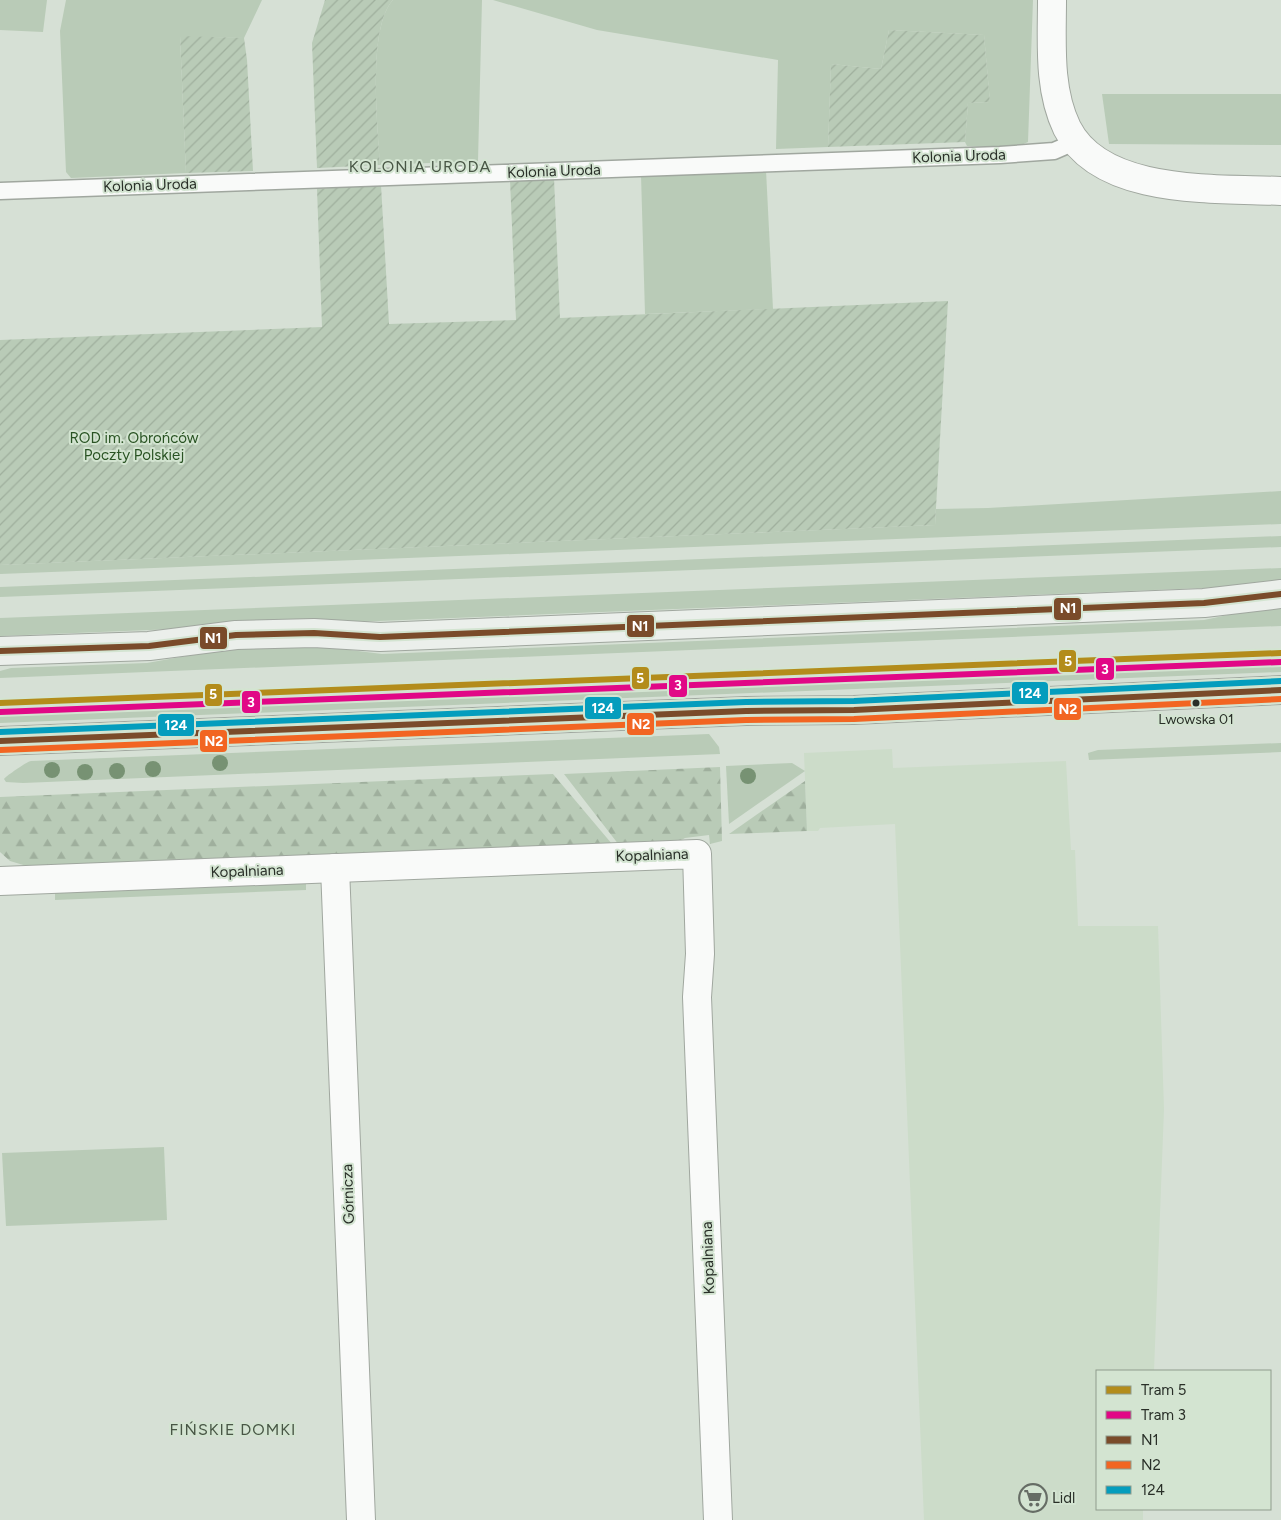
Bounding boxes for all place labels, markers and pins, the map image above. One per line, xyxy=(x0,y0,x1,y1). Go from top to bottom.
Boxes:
marker: Lwowska 01 xyxy=(1191,698,1201,708)
place label: Lwowska 01 xyxy=(1158,711,1234,728)
supermarket icon: Lidl xyxy=(1018,1483,1048,1513)
place label: Lidl xyxy=(1052,1489,1075,1507)

